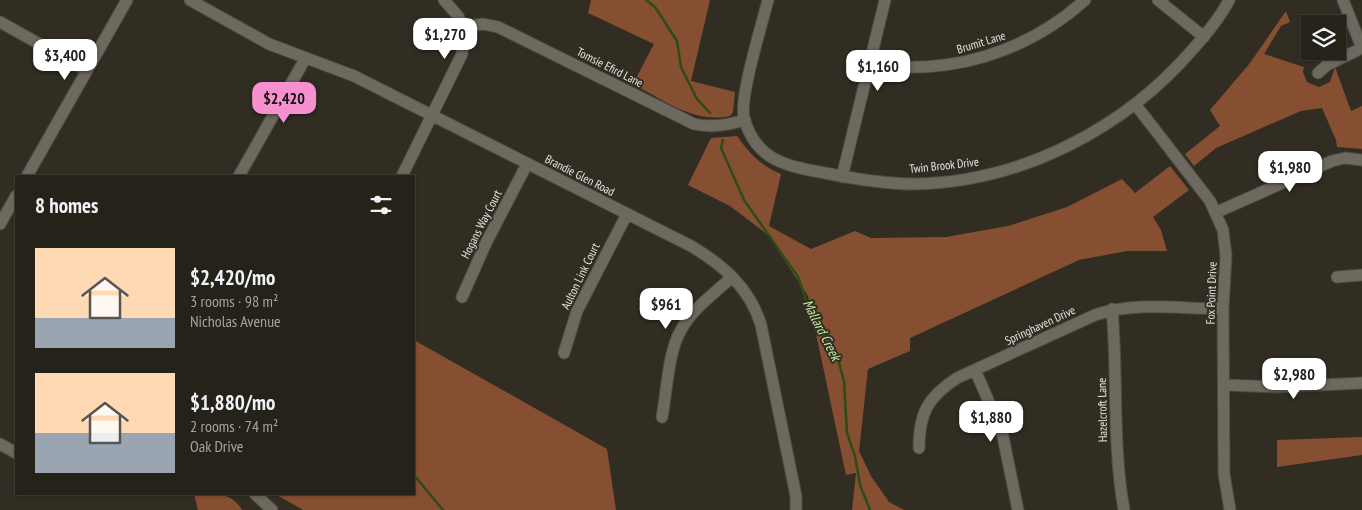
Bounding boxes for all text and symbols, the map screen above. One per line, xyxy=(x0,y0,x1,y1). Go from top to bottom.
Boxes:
map controls xyxy=(1301,15,1346,60)
button: layers xyxy=(1301,15,1346,60)
pin: $1,270 xyxy=(404,18,486,60)
text: $1,270 xyxy=(424,24,466,44)
street label: Brumit Lane xyxy=(955,27,1007,57)
pin: $3,400 xyxy=(24,38,106,81)
street label: Tomsie Efird Lane xyxy=(574,44,646,90)
text: $3,400 xyxy=(44,45,86,65)
pin: $1,160 xyxy=(837,49,919,92)
text: $1,160 xyxy=(857,56,899,76)
pin: $2,420 xyxy=(243,82,325,124)
text: $2,420 xyxy=(263,88,305,108)
pin: $1,980 xyxy=(1249,150,1331,193)
street label: Brandie Glen Road xyxy=(543,151,617,199)
street label: Twin Brook Drive xyxy=(909,154,979,176)
text: $1,980 xyxy=(1269,157,1311,177)
street label: Hogans Way Court xyxy=(457,187,505,261)
icon: filters xyxy=(367,191,395,219)
text: 8 homes xyxy=(35,192,98,219)
street label: Aulton Link Court xyxy=(557,240,603,312)
street label: Fox Point Drive xyxy=(1202,261,1220,325)
text: $2,420/mo xyxy=(190,264,275,291)
icon: home xyxy=(75,268,135,328)
pin: $961 xyxy=(636,288,696,330)
text: 3 rooms · 98 m² xyxy=(190,291,278,311)
text: $961 xyxy=(651,294,681,314)
water label: Mallard Creek xyxy=(799,296,846,365)
street label: Springhaven Drive xyxy=(1002,302,1078,348)
text: Nicholas Avenue xyxy=(190,311,281,331)
pin: $2,980 xyxy=(1253,358,1335,400)
text: $2,980 xyxy=(1273,364,1315,384)
street label: Hazelcroft Lane xyxy=(1094,378,1110,442)
text: $1,880/mo xyxy=(190,389,275,416)
icon: home xyxy=(75,393,135,453)
pin: $1,880 xyxy=(950,400,1032,443)
text: $1,880 xyxy=(970,407,1012,427)
text: 2 rooms · 74 m² xyxy=(190,416,278,436)
text: Oak Drive xyxy=(190,436,243,456)

